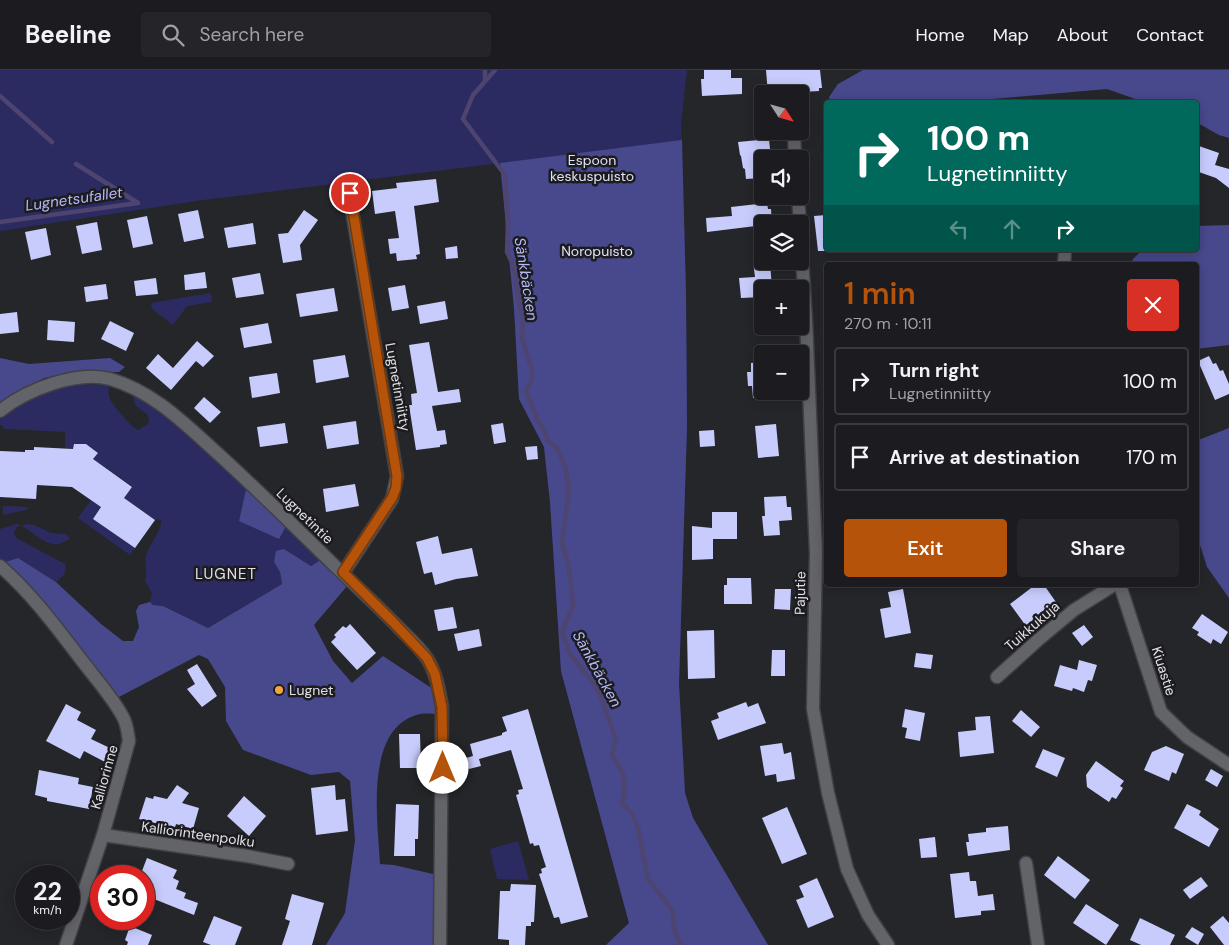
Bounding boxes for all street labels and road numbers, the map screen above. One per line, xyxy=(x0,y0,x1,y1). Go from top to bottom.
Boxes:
street label: Lugnetinniitty xyxy=(381,341,415,433)
street label: Lugnetintie xyxy=(273,484,337,548)
street label: Pajutie xyxy=(791,571,809,615)
street label: Tuikkukuja xyxy=(1001,597,1063,655)
street label: Kiuastie xyxy=(1148,644,1180,698)
street label: Kalliorinne xyxy=(86,743,122,811)
street label: Kalliorinteenpolku xyxy=(140,817,256,851)

